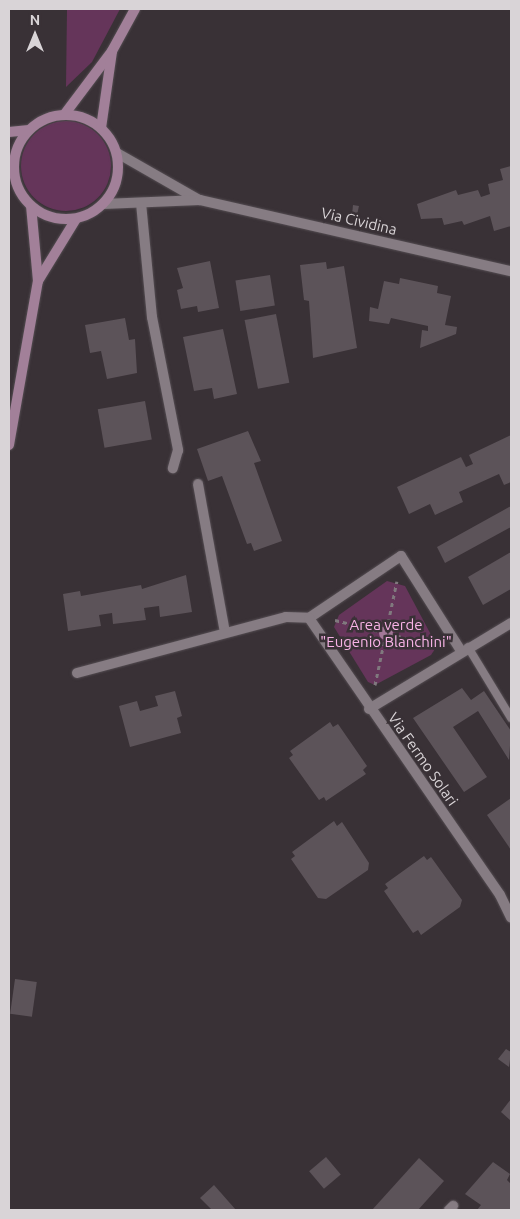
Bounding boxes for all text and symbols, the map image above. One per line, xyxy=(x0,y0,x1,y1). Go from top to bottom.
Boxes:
north arrow xyxy=(10,10,60,60)
text: N xyxy=(30,12,40,28)
street label: Via Cividina xyxy=(319,204,399,238)
park label: Area verde "Eugenio Blanchini" xyxy=(320,615,452,650)
street label: Via Fermo Solari xyxy=(384,709,462,809)

